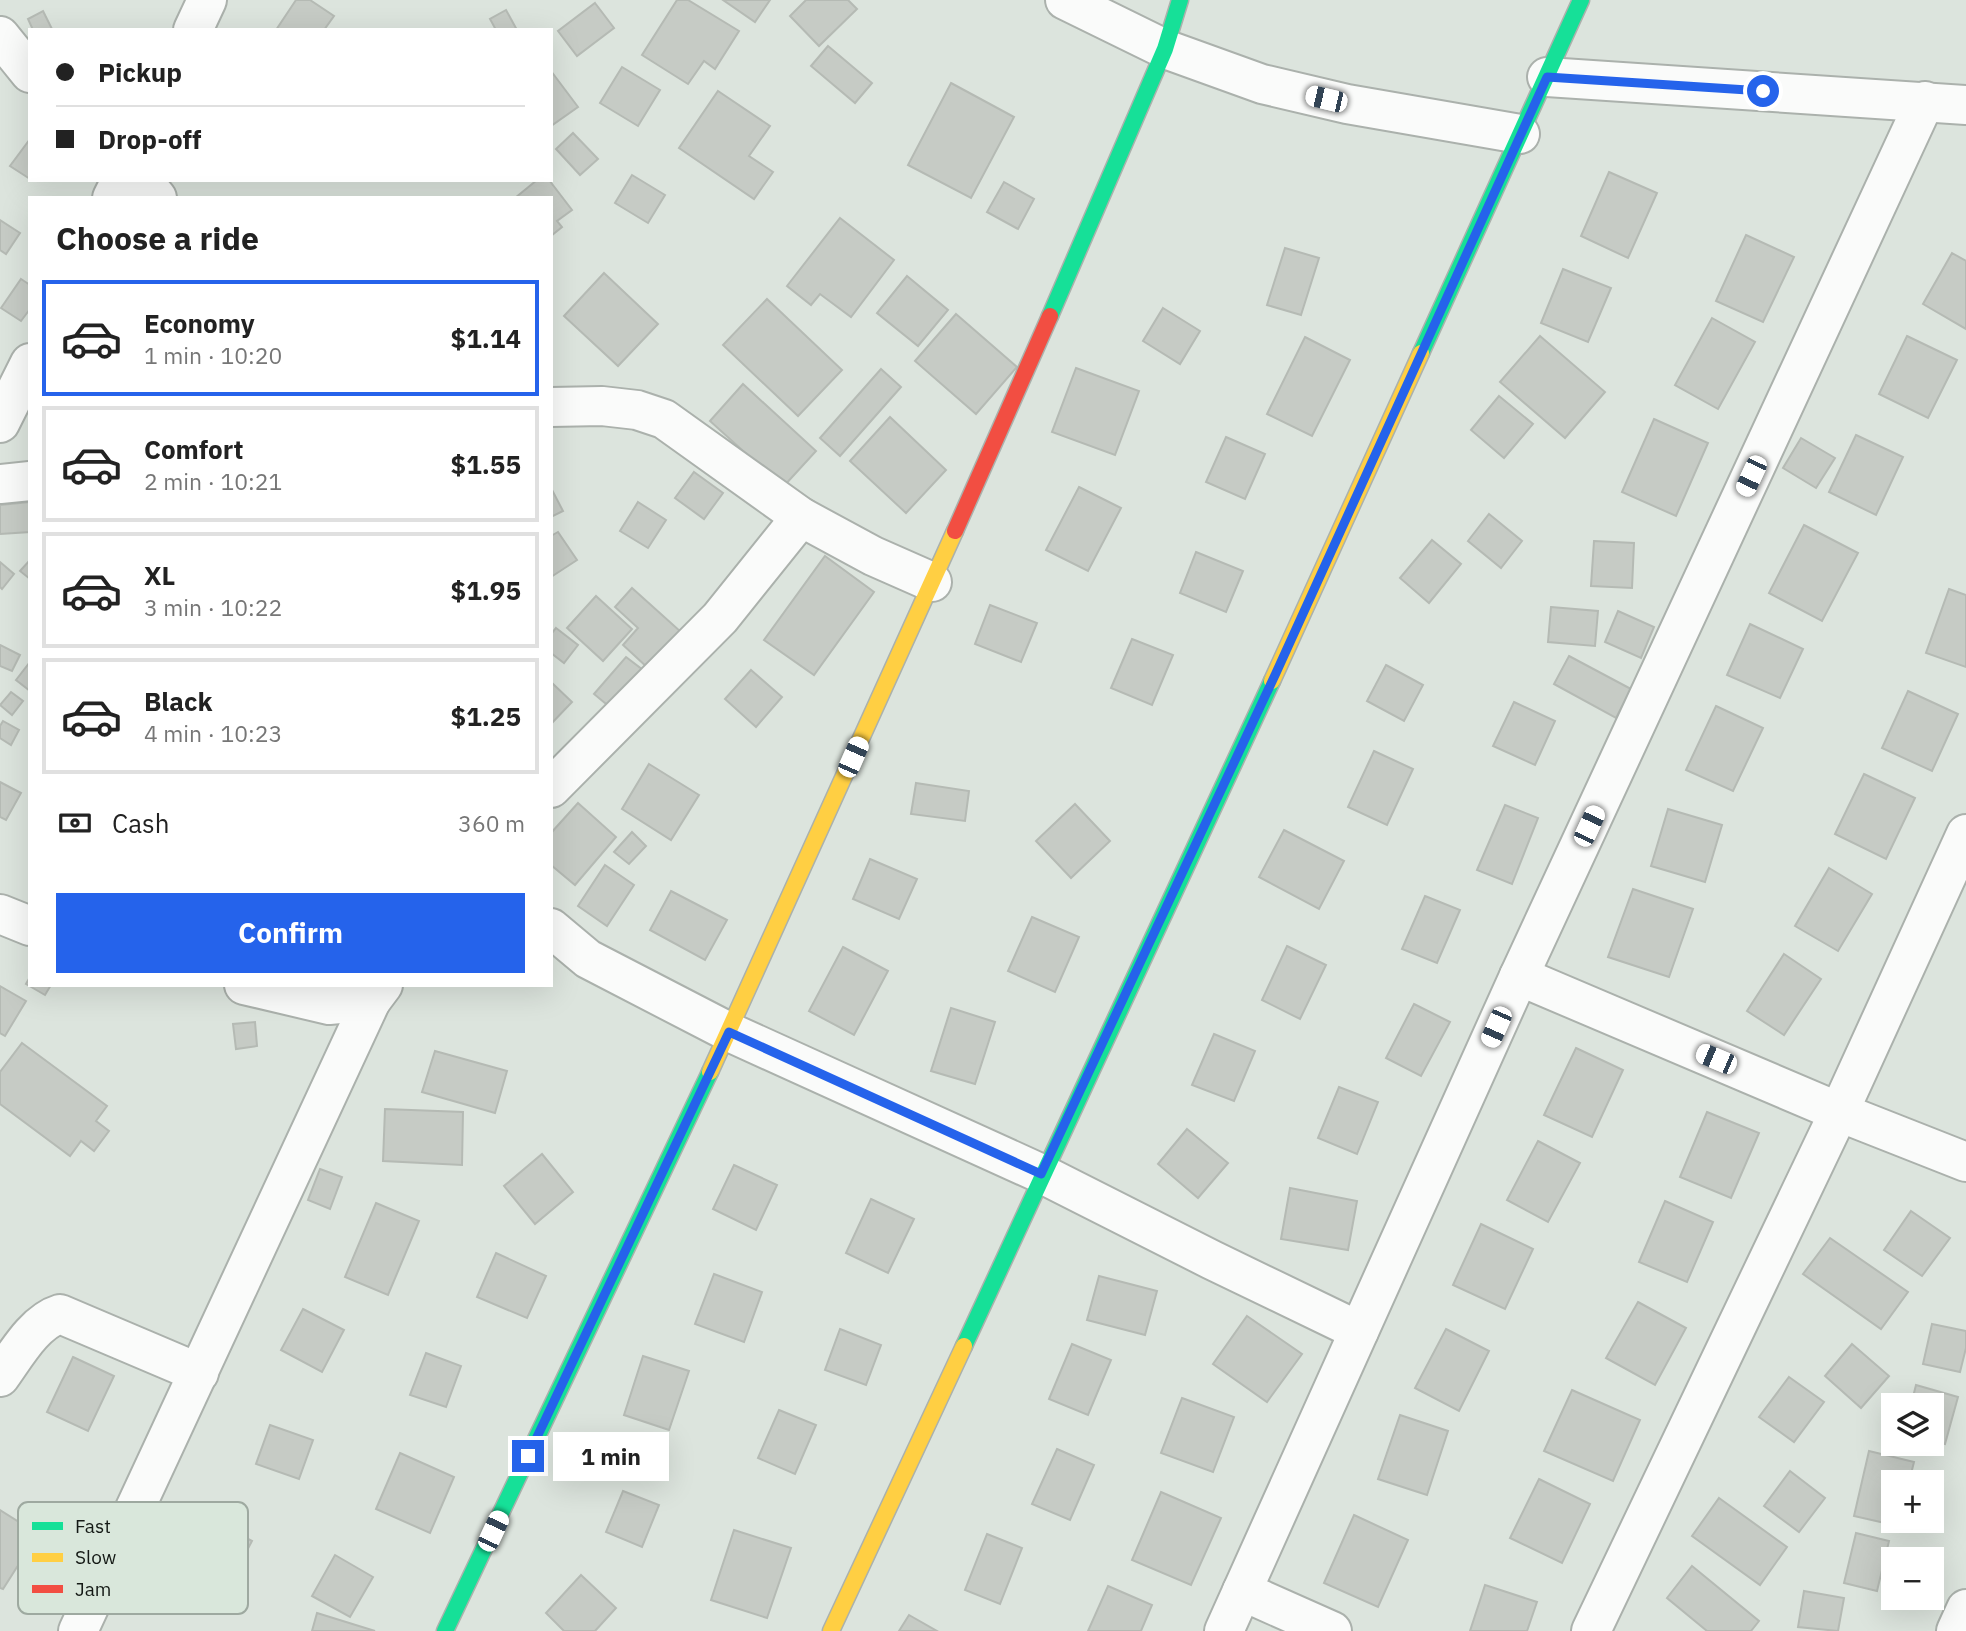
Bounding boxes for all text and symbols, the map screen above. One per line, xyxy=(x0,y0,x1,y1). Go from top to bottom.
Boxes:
text: Pickup xyxy=(98,55,182,89)
route start xyxy=(1747,75,1779,107)
car xyxy=(1304,84,1349,114)
text: Drop-off xyxy=(98,122,201,156)
text: Choose a ride xyxy=(56,217,259,259)
text: Economy xyxy=(144,306,255,340)
icon: car xyxy=(60,307,123,370)
text: $1.14 xyxy=(451,321,521,355)
text: 1 min · 10:20 xyxy=(144,340,282,370)
text: Comfort xyxy=(144,432,243,466)
icon: car xyxy=(60,433,123,496)
text: $1.55 xyxy=(451,447,521,481)
car xyxy=(1733,453,1770,499)
text: 2 min · 10:21 xyxy=(144,466,282,496)
text: XL xyxy=(144,558,175,592)
icon: car xyxy=(60,559,123,622)
text: $1.95 xyxy=(451,573,521,607)
text: 3 min · 10:22 xyxy=(144,592,282,622)
text: Black xyxy=(144,684,212,718)
icon: car xyxy=(60,685,123,748)
text: $1.25 xyxy=(451,699,521,733)
text: 4 min · 10:23 xyxy=(144,718,282,748)
car xyxy=(835,734,872,780)
car xyxy=(1571,803,1608,849)
icon: cash xyxy=(56,804,94,842)
text: Cash xyxy=(112,806,169,840)
text: 360 m xyxy=(458,808,525,838)
button: Confirm xyxy=(56,893,525,973)
car xyxy=(1478,1004,1515,1050)
car xyxy=(1693,1041,1740,1077)
map controls xyxy=(1881,1393,1944,1610)
button: layers xyxy=(1881,1393,1944,1456)
callout: 1 min xyxy=(552,1432,668,1480)
route end xyxy=(512,1440,544,1472)
text: 1 min xyxy=(581,1441,641,1471)
button: + xyxy=(1881,1470,1944,1533)
legend xyxy=(18,1502,248,1614)
car xyxy=(475,1508,512,1554)
text: Fast xyxy=(75,1514,111,1538)
text: Slow xyxy=(75,1545,116,1569)
button: − xyxy=(1881,1547,1944,1610)
text: Jam xyxy=(75,1577,111,1601)

